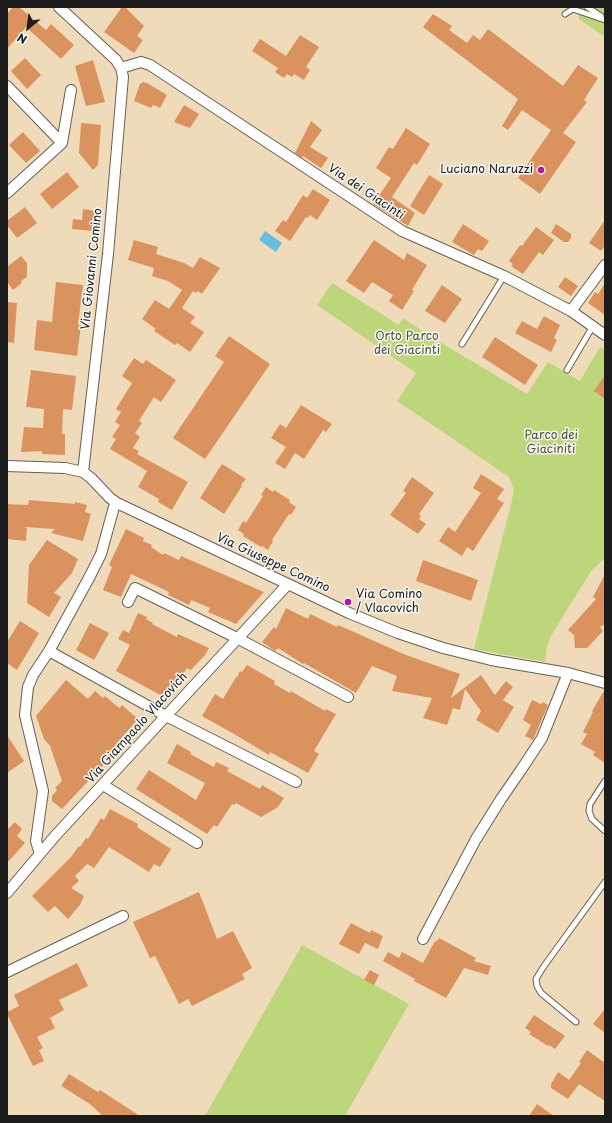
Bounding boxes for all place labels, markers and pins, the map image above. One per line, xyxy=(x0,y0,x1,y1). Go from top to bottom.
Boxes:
place label: Luciano Naruzzi xyxy=(440,163,533,177)
marker: Luciano Naruzzi xyxy=(536,165,546,175)
place label: Via Comino / Vlacovich xyxy=(356,588,422,616)
marker: Via Comino / Vlacovich xyxy=(343,597,353,607)

